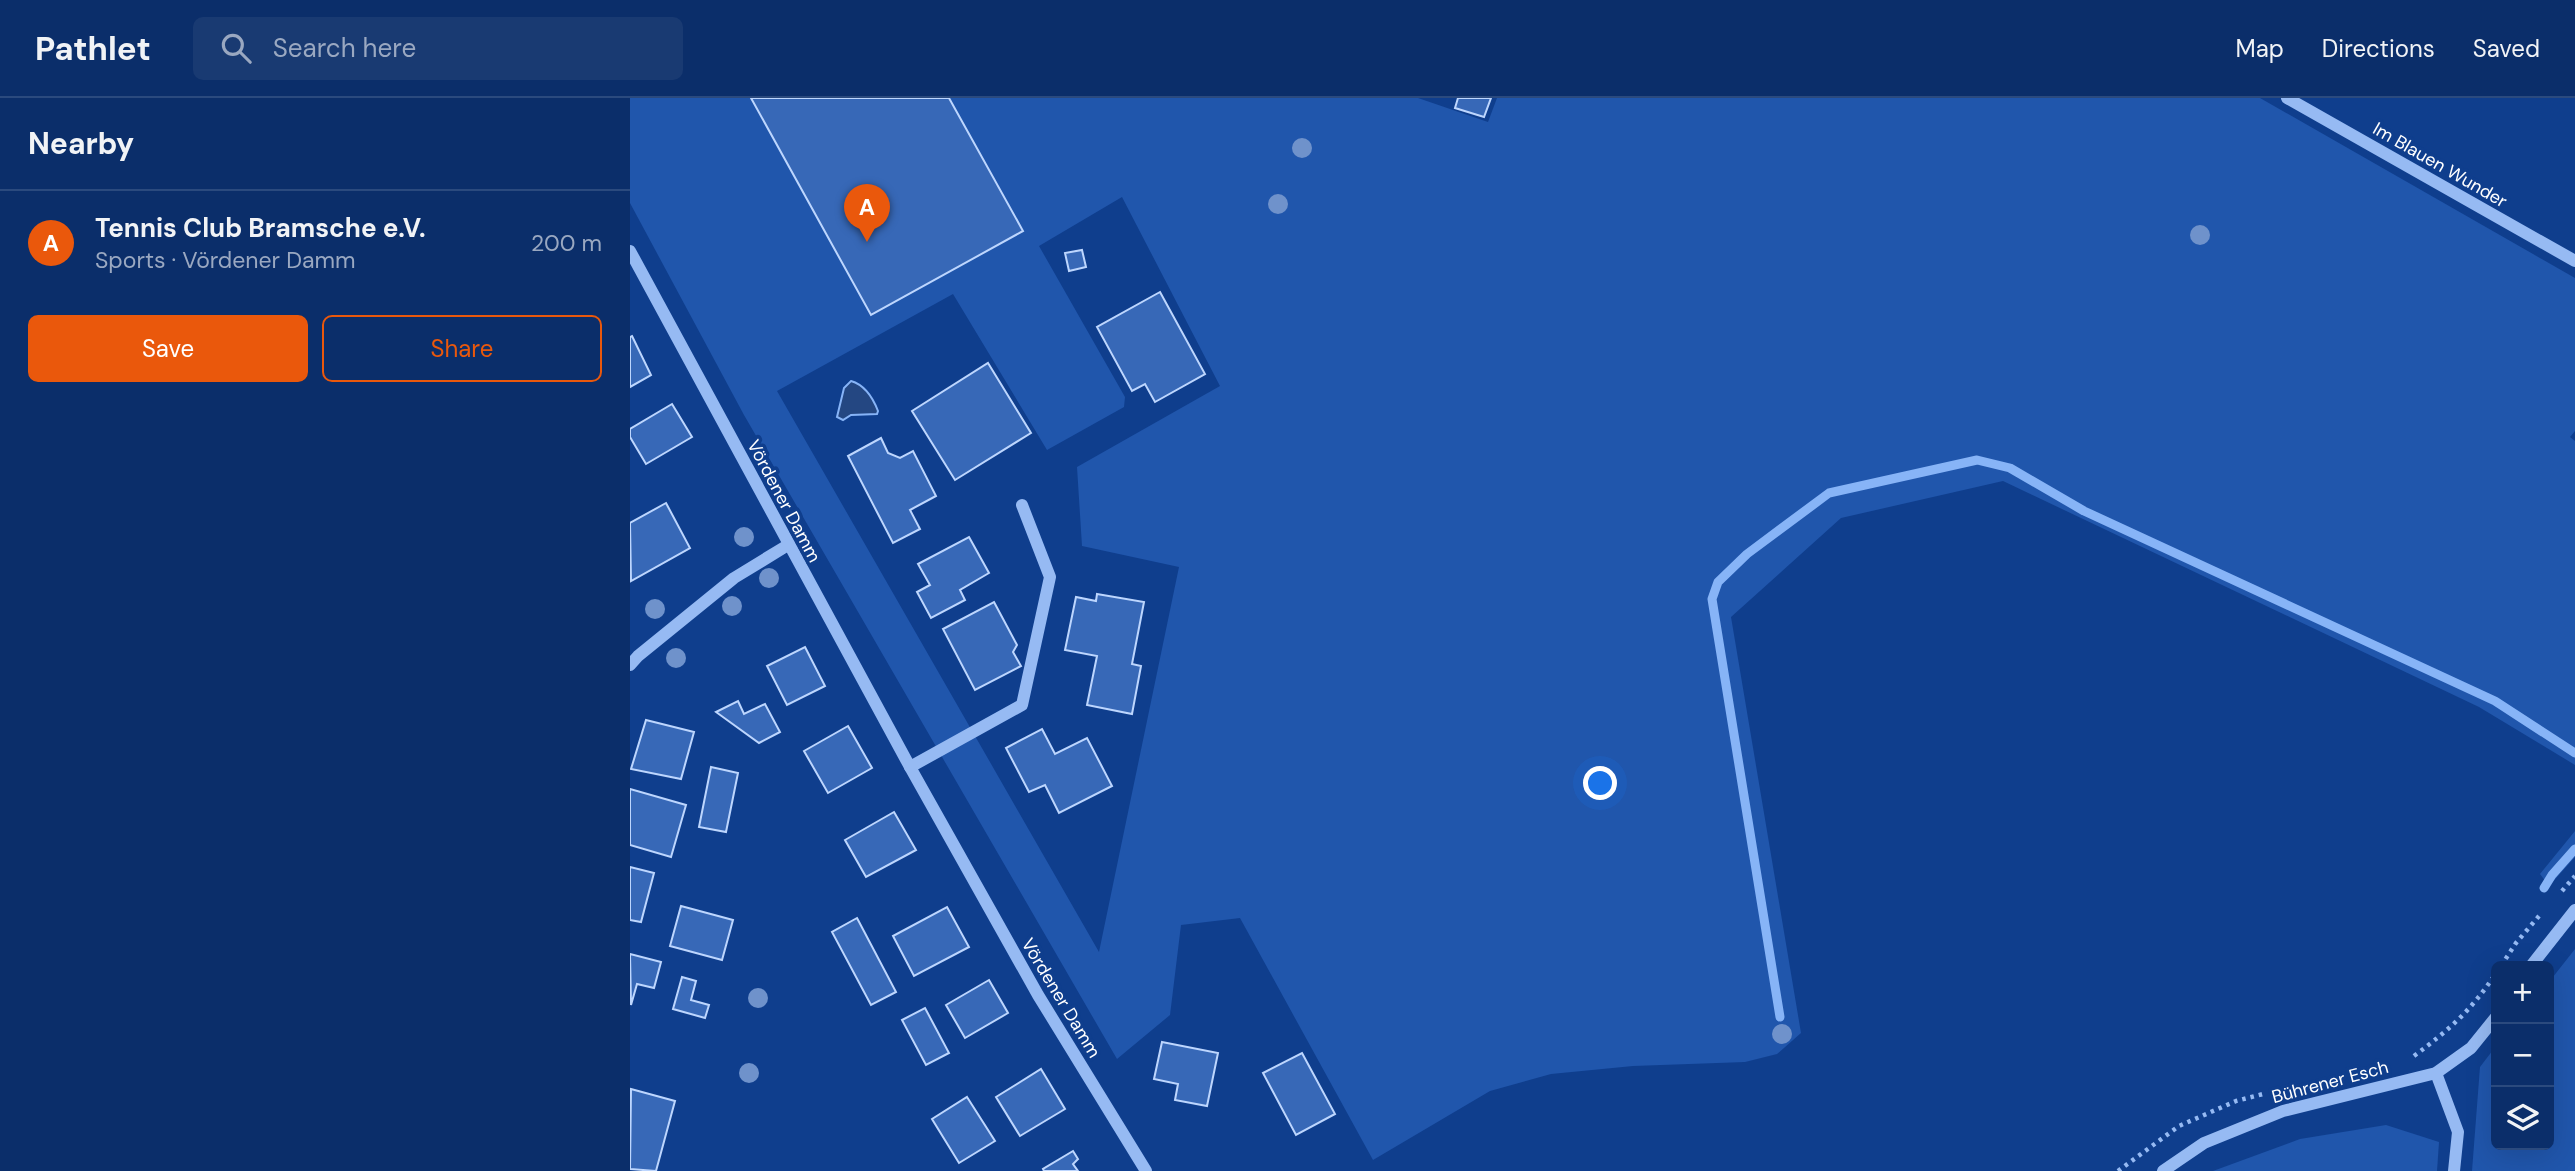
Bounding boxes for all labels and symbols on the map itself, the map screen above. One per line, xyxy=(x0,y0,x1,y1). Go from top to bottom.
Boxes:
street label: Im Blauen Wunder xyxy=(2368,117,2512,213)
pin: A xyxy=(844,184,890,242)
street label: Vördener Damm xyxy=(742,435,826,567)
your location xyxy=(1583,766,1617,800)
street label: Vördener Damm xyxy=(1016,934,1106,1062)
street label: Bührener Esch xyxy=(2269,1055,2391,1109)

